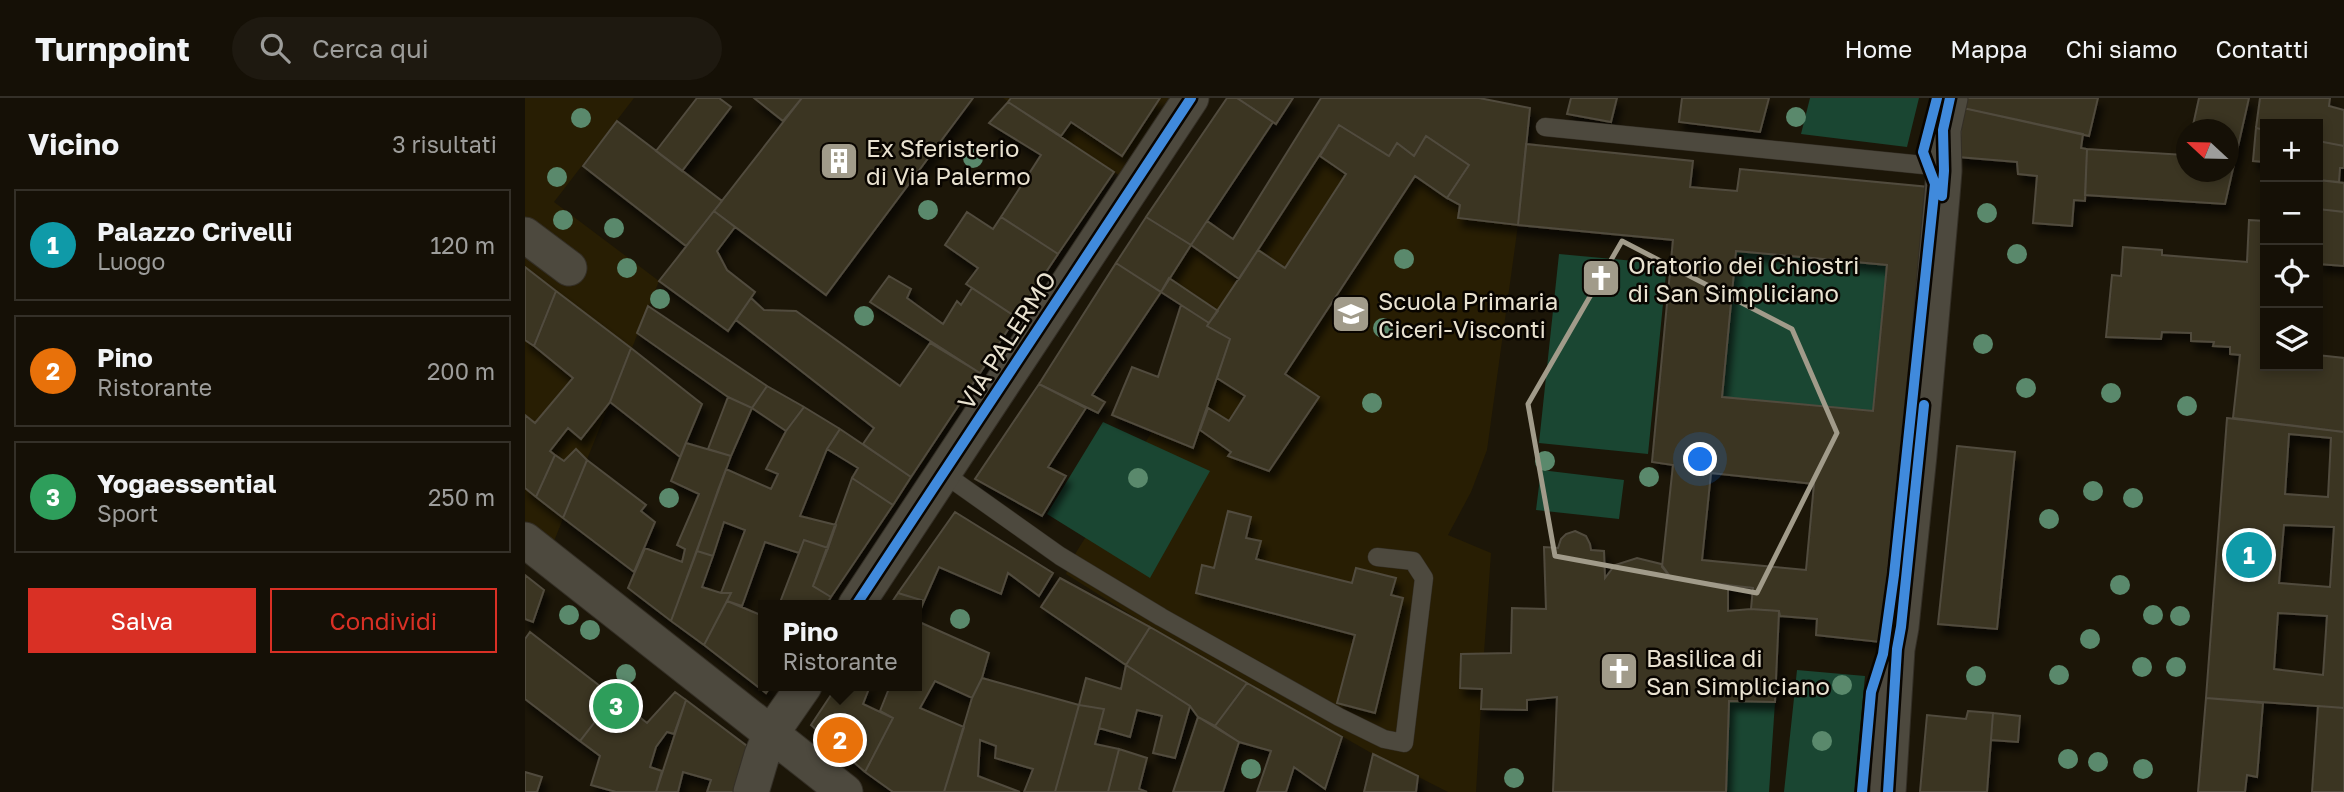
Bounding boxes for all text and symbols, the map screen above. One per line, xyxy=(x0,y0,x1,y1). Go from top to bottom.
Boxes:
search box xyxy=(232,17,722,80)
text: Turnpoint xyxy=(35,29,190,68)
icon: search xyxy=(256,29,294,67)
text: Cerca qui xyxy=(312,33,429,64)
text: Home xyxy=(1844,34,1912,63)
text: Mappa xyxy=(1950,34,2028,63)
text: Chi siamo xyxy=(2066,34,2177,63)
text: Contatti xyxy=(2215,34,2309,63)
north arrow xyxy=(2176,119,2239,182)
map controls xyxy=(2260,119,2323,371)
button: + xyxy=(2260,119,2323,182)
text: Vicino xyxy=(28,126,119,162)
text: 3 risultati xyxy=(392,130,497,158)
place label: Ex Sferisterio di Via Palermo xyxy=(866,133,1031,190)
building icon: Ex Sferisterio di Via Palermo xyxy=(818,140,860,182)
button: − xyxy=(2260,182,2323,245)
text: Palazzo Crivelli xyxy=(97,216,292,247)
text: 1 xyxy=(47,231,59,259)
text: 120 m xyxy=(430,231,495,259)
button: locate xyxy=(2260,245,2323,308)
text: Luogo xyxy=(97,247,165,275)
place label: Oratorio dei Chiostri di San Simpliciano xyxy=(1628,250,1860,307)
church icon: Oratorio dei Chiostri di San Simpliciano xyxy=(1580,257,1622,299)
street label: VIA PALERMO xyxy=(951,266,1061,414)
place label: Scuola Primaria Ciceri-Visconti xyxy=(1378,286,1558,343)
school or university icon: Scuola Primaria Ciceri-Visconti xyxy=(1330,293,1372,335)
button: layers xyxy=(2260,308,2323,371)
text: Pino xyxy=(97,342,153,373)
text: 2 xyxy=(46,357,60,385)
text: 200 m xyxy=(427,357,495,385)
text: Ristorante xyxy=(97,373,212,401)
your location xyxy=(1683,442,1717,476)
text: Yogaessential xyxy=(97,468,276,499)
text: 3 xyxy=(46,483,60,511)
text: 250 m xyxy=(428,483,495,511)
text: Sport xyxy=(97,499,158,527)
pin: 1 xyxy=(2226,529,2272,581)
button: Salva xyxy=(28,588,256,653)
button: Condividi xyxy=(270,588,497,653)
popup xyxy=(758,600,922,691)
text: Pino xyxy=(782,616,838,647)
place label: Basilica di San Simpliciano xyxy=(1646,643,1830,700)
text: Ristorante xyxy=(782,647,898,675)
church icon: Basilica di San Simpliciano xyxy=(1598,650,1640,692)
pin: 3 xyxy=(593,680,639,732)
pin: 2 xyxy=(817,714,863,766)

